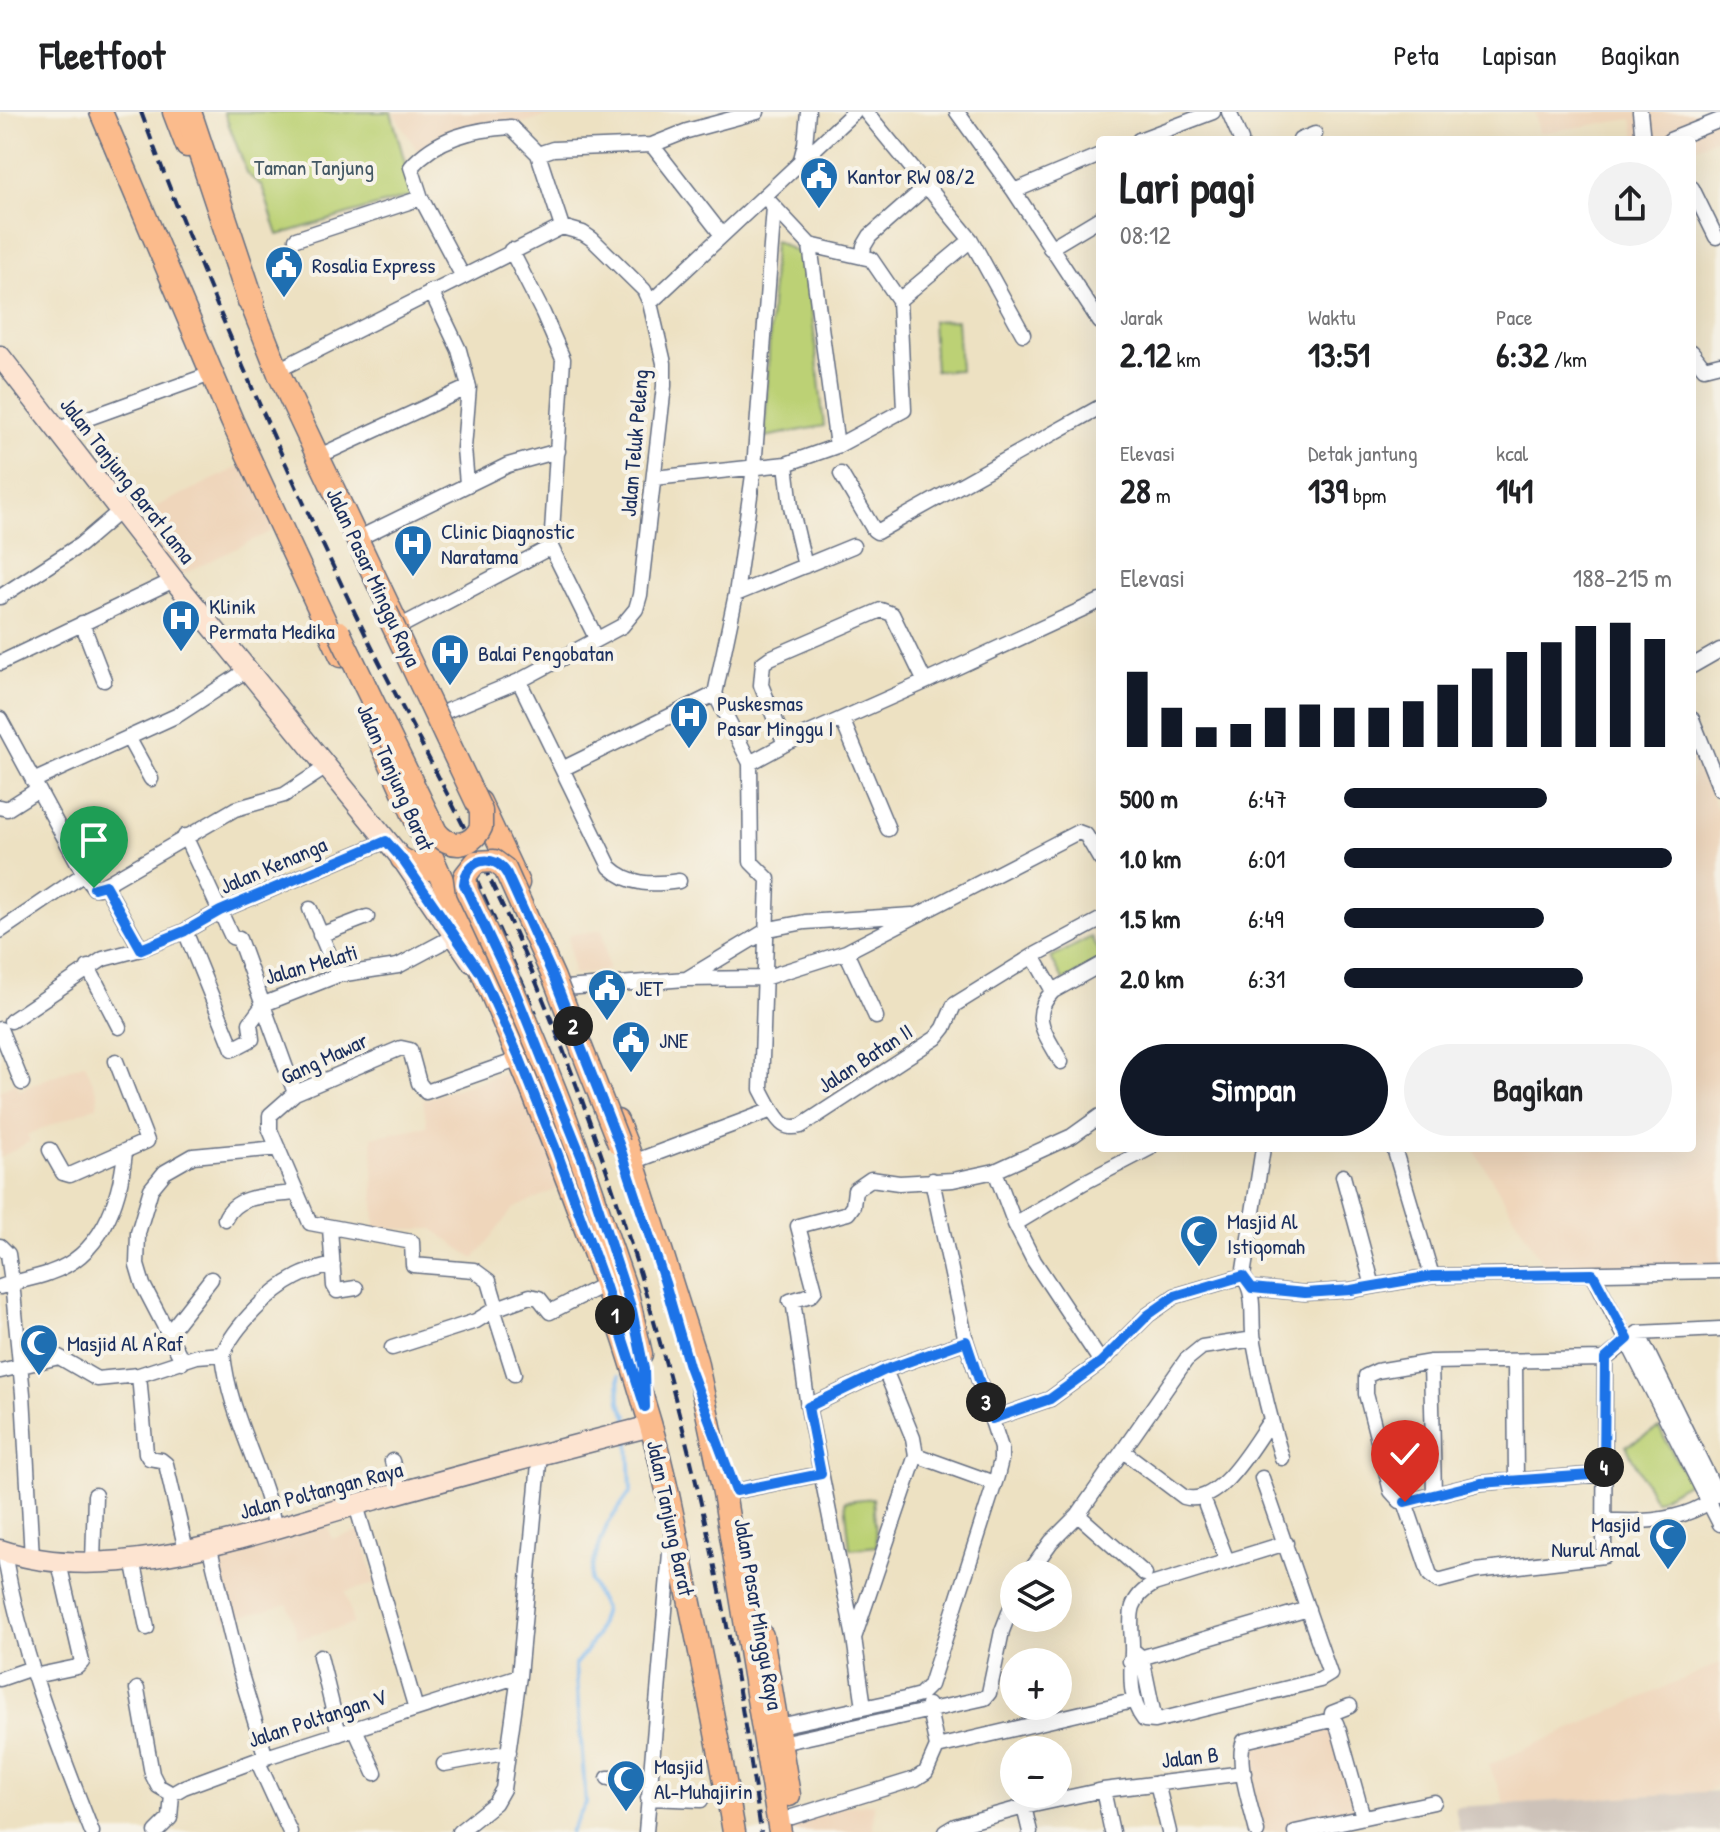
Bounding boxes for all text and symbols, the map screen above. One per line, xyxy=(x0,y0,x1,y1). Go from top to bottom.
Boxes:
text: Fleetfoot xyxy=(40,29,165,81)
text: Peta xyxy=(1394,36,1439,74)
text: Lapisan xyxy=(1483,36,1557,74)
text: Bagikan xyxy=(1601,36,1680,74)
park label: Taman Tanjung xyxy=(254,152,374,182)
public building icon: Kantor RW 08/2 xyxy=(798,155,840,210)
text: Lari pagi xyxy=(1120,157,1256,217)
place label: Kantor RW 08/2 xyxy=(847,161,975,191)
button: share xyxy=(1588,162,1672,246)
text: 08:12 xyxy=(1120,217,1171,252)
public building icon: Rosalia Express xyxy=(263,244,305,299)
place label: Rosalia Express xyxy=(312,250,436,280)
text: Jarak xyxy=(1120,302,1163,332)
text: Waktu xyxy=(1308,302,1356,332)
text: Pace xyxy=(1496,302,1533,332)
text: 2.12 xyxy=(1120,332,1171,378)
text: 13:51 xyxy=(1308,332,1370,378)
text: 6:32 xyxy=(1496,332,1549,378)
text: km xyxy=(1171,344,1201,374)
text: /km xyxy=(1549,344,1587,374)
street label: Jalan Teluk Peleng xyxy=(613,368,655,518)
street label: Jalan Tanjung Barat Lama xyxy=(53,390,203,570)
text: Elevasi xyxy=(1120,438,1175,468)
text: Detak jantung xyxy=(1308,438,1417,468)
text: kcal xyxy=(1496,438,1528,468)
text: 28 xyxy=(1120,468,1151,514)
text: 139 xyxy=(1308,468,1348,514)
text: 141 xyxy=(1496,468,1533,514)
text: m xyxy=(1151,480,1171,510)
text: bpm xyxy=(1348,480,1387,510)
street label: Jalan Pasar Minggu Raya xyxy=(319,483,429,672)
place label: Clinic Diagnostic Naratama xyxy=(441,516,575,571)
hospital icon: Clinic Diagnostic Naratama xyxy=(392,523,434,578)
text: Elevasi xyxy=(1120,560,1185,595)
text: 188–215 m xyxy=(1573,560,1672,595)
place label: Klinik Permata Medika xyxy=(209,591,335,646)
hospital icon: Klinik Permata Medika xyxy=(160,598,202,653)
hospital icon: Balai Pengobatan xyxy=(429,632,471,687)
place label: Balai Pengobatan xyxy=(478,638,614,668)
place label: Puskesmas Pasar Minggu I xyxy=(717,688,833,743)
hospital icon: Puskesmas Pasar Minggu I xyxy=(668,695,710,750)
street label: Jalan Tanjung Barat xyxy=(350,699,442,856)
text: 500 m xyxy=(1120,781,1178,816)
text: 6:47 xyxy=(1248,781,1287,816)
pin xyxy=(60,806,128,888)
icon: arrive xyxy=(72,818,116,862)
street label: Jalan Kenanga xyxy=(215,829,331,901)
text: 1.0 km xyxy=(1120,841,1181,876)
text: 6:01 xyxy=(1248,841,1286,876)
text: 1.5 km xyxy=(1120,901,1180,936)
text: 6:49 xyxy=(1248,901,1284,936)
street label: Jalan Melati xyxy=(261,936,361,992)
text: 2.0 km xyxy=(1120,961,1184,996)
text: 6:31 xyxy=(1248,961,1286,996)
public building icon: JET xyxy=(586,967,628,1022)
place label: JET xyxy=(635,973,664,1003)
pin: 2 xyxy=(553,1006,593,1046)
text: 2 xyxy=(568,1011,578,1041)
street label: Jalan Batan II xyxy=(812,1016,918,1100)
public building icon: JNE xyxy=(610,1019,652,1074)
street label: Gang Mawar xyxy=(276,1025,373,1091)
place label: JNE xyxy=(659,1025,689,1055)
button: Simpan xyxy=(1120,1044,1388,1136)
button: Bagikan xyxy=(1404,1044,1672,1136)
place label: Masjid Al Istiqomah xyxy=(1227,1206,1305,1261)
mosque icon: Masjid Al Istiqomah xyxy=(1178,1213,1220,1268)
pin: 1 xyxy=(595,1295,635,1335)
text: 1 xyxy=(611,1300,619,1330)
mosque icon: Masjid Al A'Raf xyxy=(18,1322,60,1377)
place label: Masjid Al A'Raf xyxy=(67,1328,184,1358)
pin: 3 xyxy=(966,1382,1006,1422)
text: 3 xyxy=(981,1387,991,1417)
pin xyxy=(1371,1420,1439,1502)
icon: check xyxy=(1383,1432,1427,1476)
street label: Jalan Tanjung Barat xyxy=(640,1437,702,1599)
pin: 4 xyxy=(1584,1447,1624,1487)
text: 4 xyxy=(1600,1452,1608,1482)
street label: Jalan Poltangan Raya xyxy=(236,1454,406,1526)
place label: Masjid Nurul Amal xyxy=(1551,1509,1640,1564)
street label: Jalan Pasar Minggu Raya xyxy=(727,1516,791,1713)
mosque icon: Masjid Nurul Amal xyxy=(1647,1516,1689,1571)
map controls xyxy=(1000,1560,1072,1808)
button: layers xyxy=(1000,1560,1072,1632)
button: + xyxy=(1000,1648,1072,1720)
street label: Jalan Poltangan V xyxy=(244,1681,390,1754)
button: − xyxy=(1000,1736,1072,1808)
street label: Jalan B xyxy=(1160,1739,1220,1775)
place label: Masjid Al-Muhajirin xyxy=(654,1751,753,1806)
mosque icon: Masjid Al-Muhajirin xyxy=(605,1758,647,1813)

